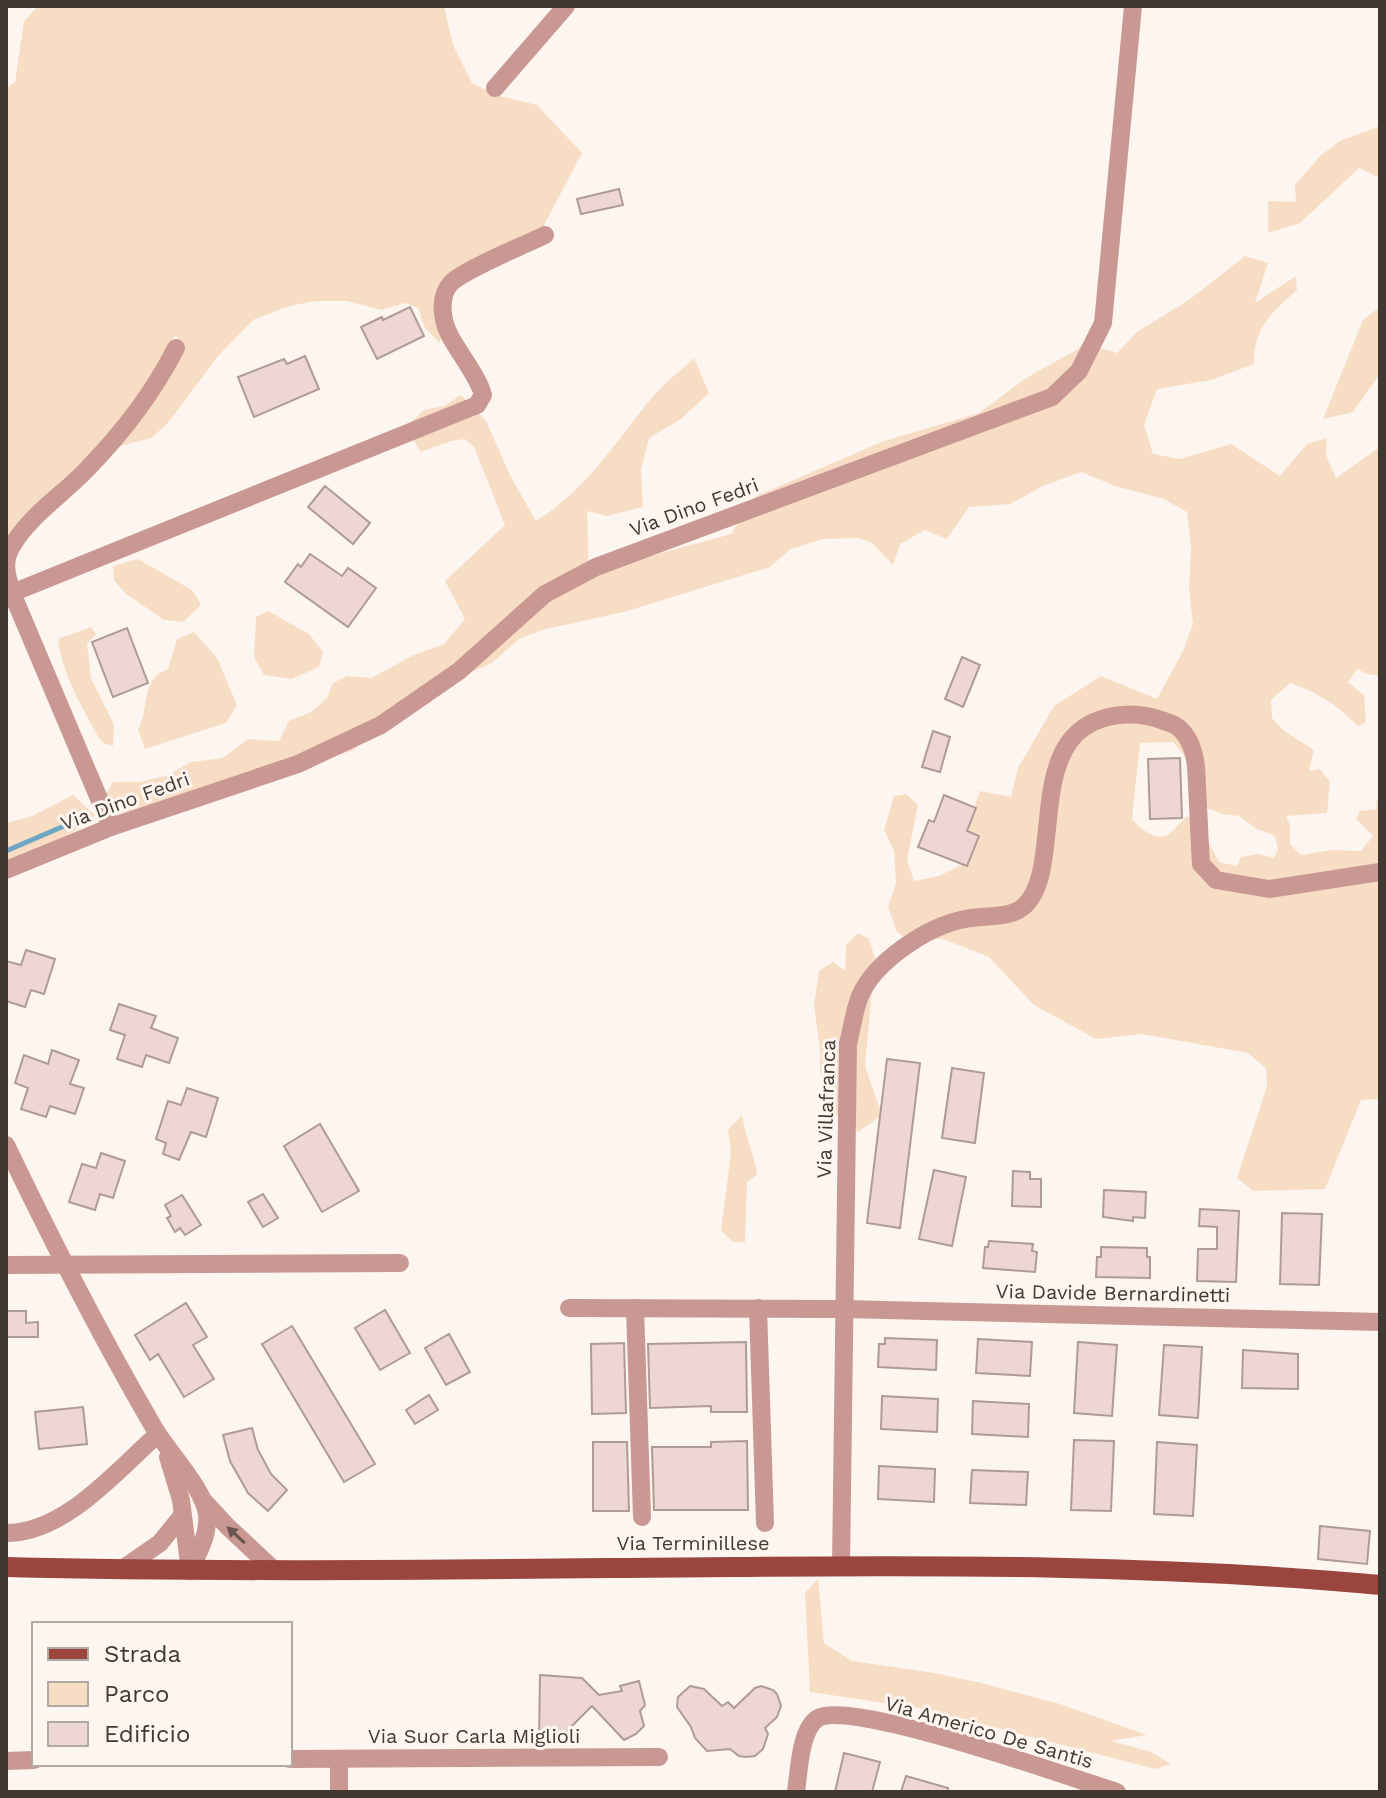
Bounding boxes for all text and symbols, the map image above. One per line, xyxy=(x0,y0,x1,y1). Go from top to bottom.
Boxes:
street label: Via Dino Fedri xyxy=(626,473,762,541)
street label: Via Dino Fedri xyxy=(57,767,193,835)
street label: Via Villafranca xyxy=(812,1039,840,1179)
street label: Via Davide Bernardinetti xyxy=(996,1279,1230,1307)
one-way arrow xyxy=(227,1526,246,1544)
street label: Via Terminillese xyxy=(617,1531,769,1555)
legend xyxy=(32,1622,292,1766)
text: Strada xyxy=(104,1640,181,1668)
text: Parco xyxy=(104,1680,169,1708)
street label: Via Americo De Santis xyxy=(882,1691,1096,1773)
text: Edificio xyxy=(104,1720,190,1748)
street label: Via Suor Carla Miglioli xyxy=(368,1724,580,1748)

